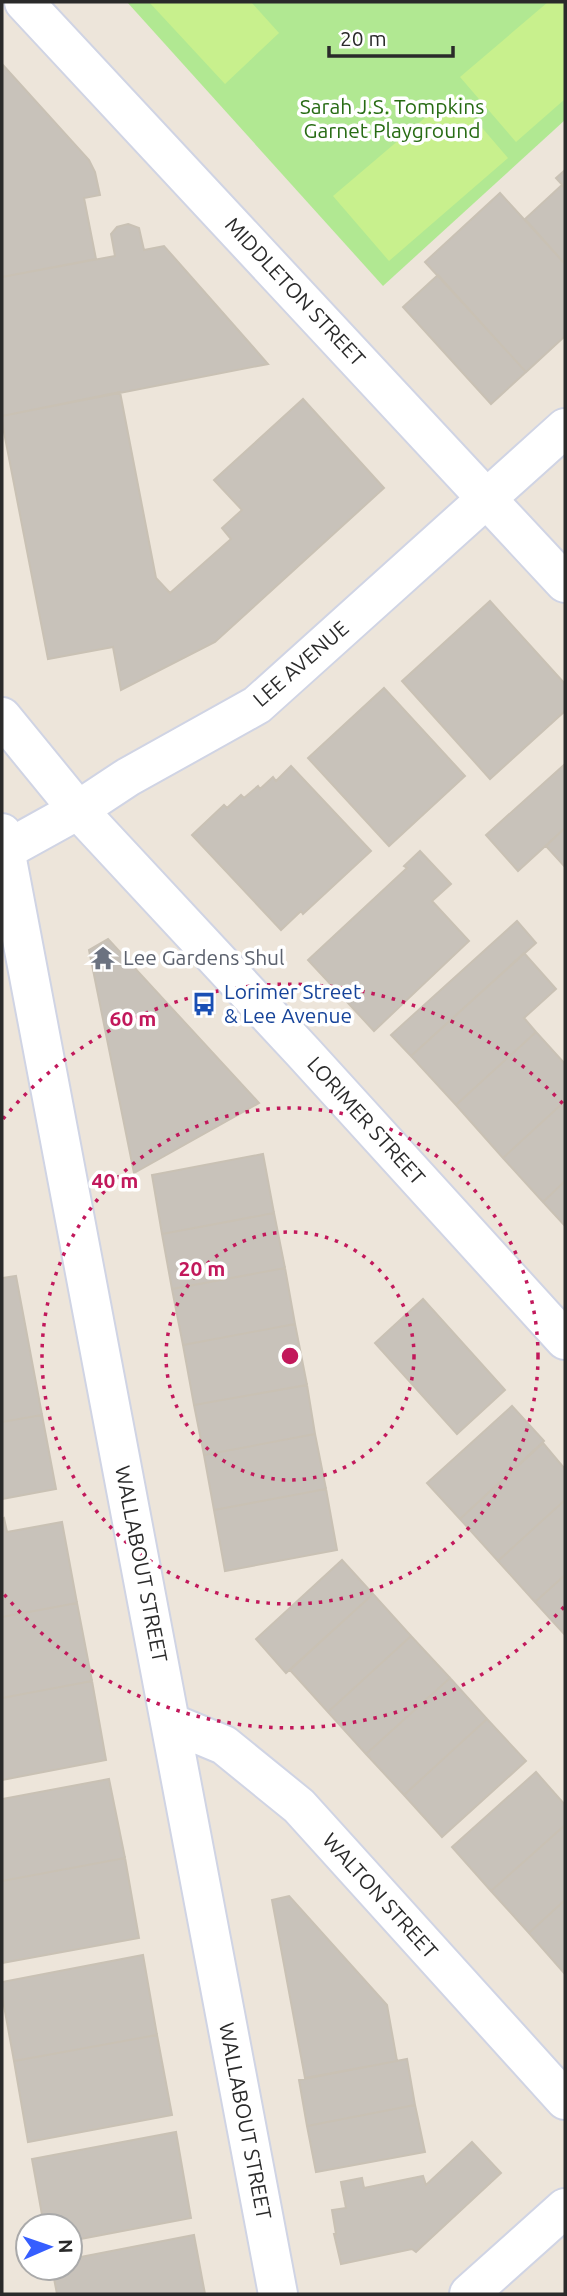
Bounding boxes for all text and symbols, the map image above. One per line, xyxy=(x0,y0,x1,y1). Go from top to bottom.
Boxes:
scale bar xyxy=(329,14,453,58)
text: 20 m xyxy=(340,26,387,50)
park label: Sarah J.S. Tompkins Garnet Playground xyxy=(300,94,484,142)
street label: MIDDLETON STREET xyxy=(221,212,371,371)
street label: LEE AVENUE xyxy=(248,616,353,711)
temple icon: Lee Gardens Shul xyxy=(89,944,117,972)
place label: Lee Gardens Shul xyxy=(123,945,285,969)
place label: Lorimer Street & Lee Avenue xyxy=(224,979,361,1027)
bus stop icon: Lorimer Street & Lee Avenue xyxy=(190,990,218,1018)
text: 60 m xyxy=(110,1006,156,1030)
street label: LORIMER STREET xyxy=(303,1051,431,1189)
text: 40 m xyxy=(92,1168,138,1192)
text: 20 m xyxy=(179,1256,225,1280)
centre of rings xyxy=(278,1344,302,1368)
street label: WALLABOUT STREET xyxy=(111,1463,173,1665)
street label: WALTON STREET xyxy=(318,1828,443,1963)
street label: WALLABOUT STREET xyxy=(215,2020,277,2222)
north arrow xyxy=(14,2212,84,2282)
text: N xyxy=(55,2239,77,2254)

